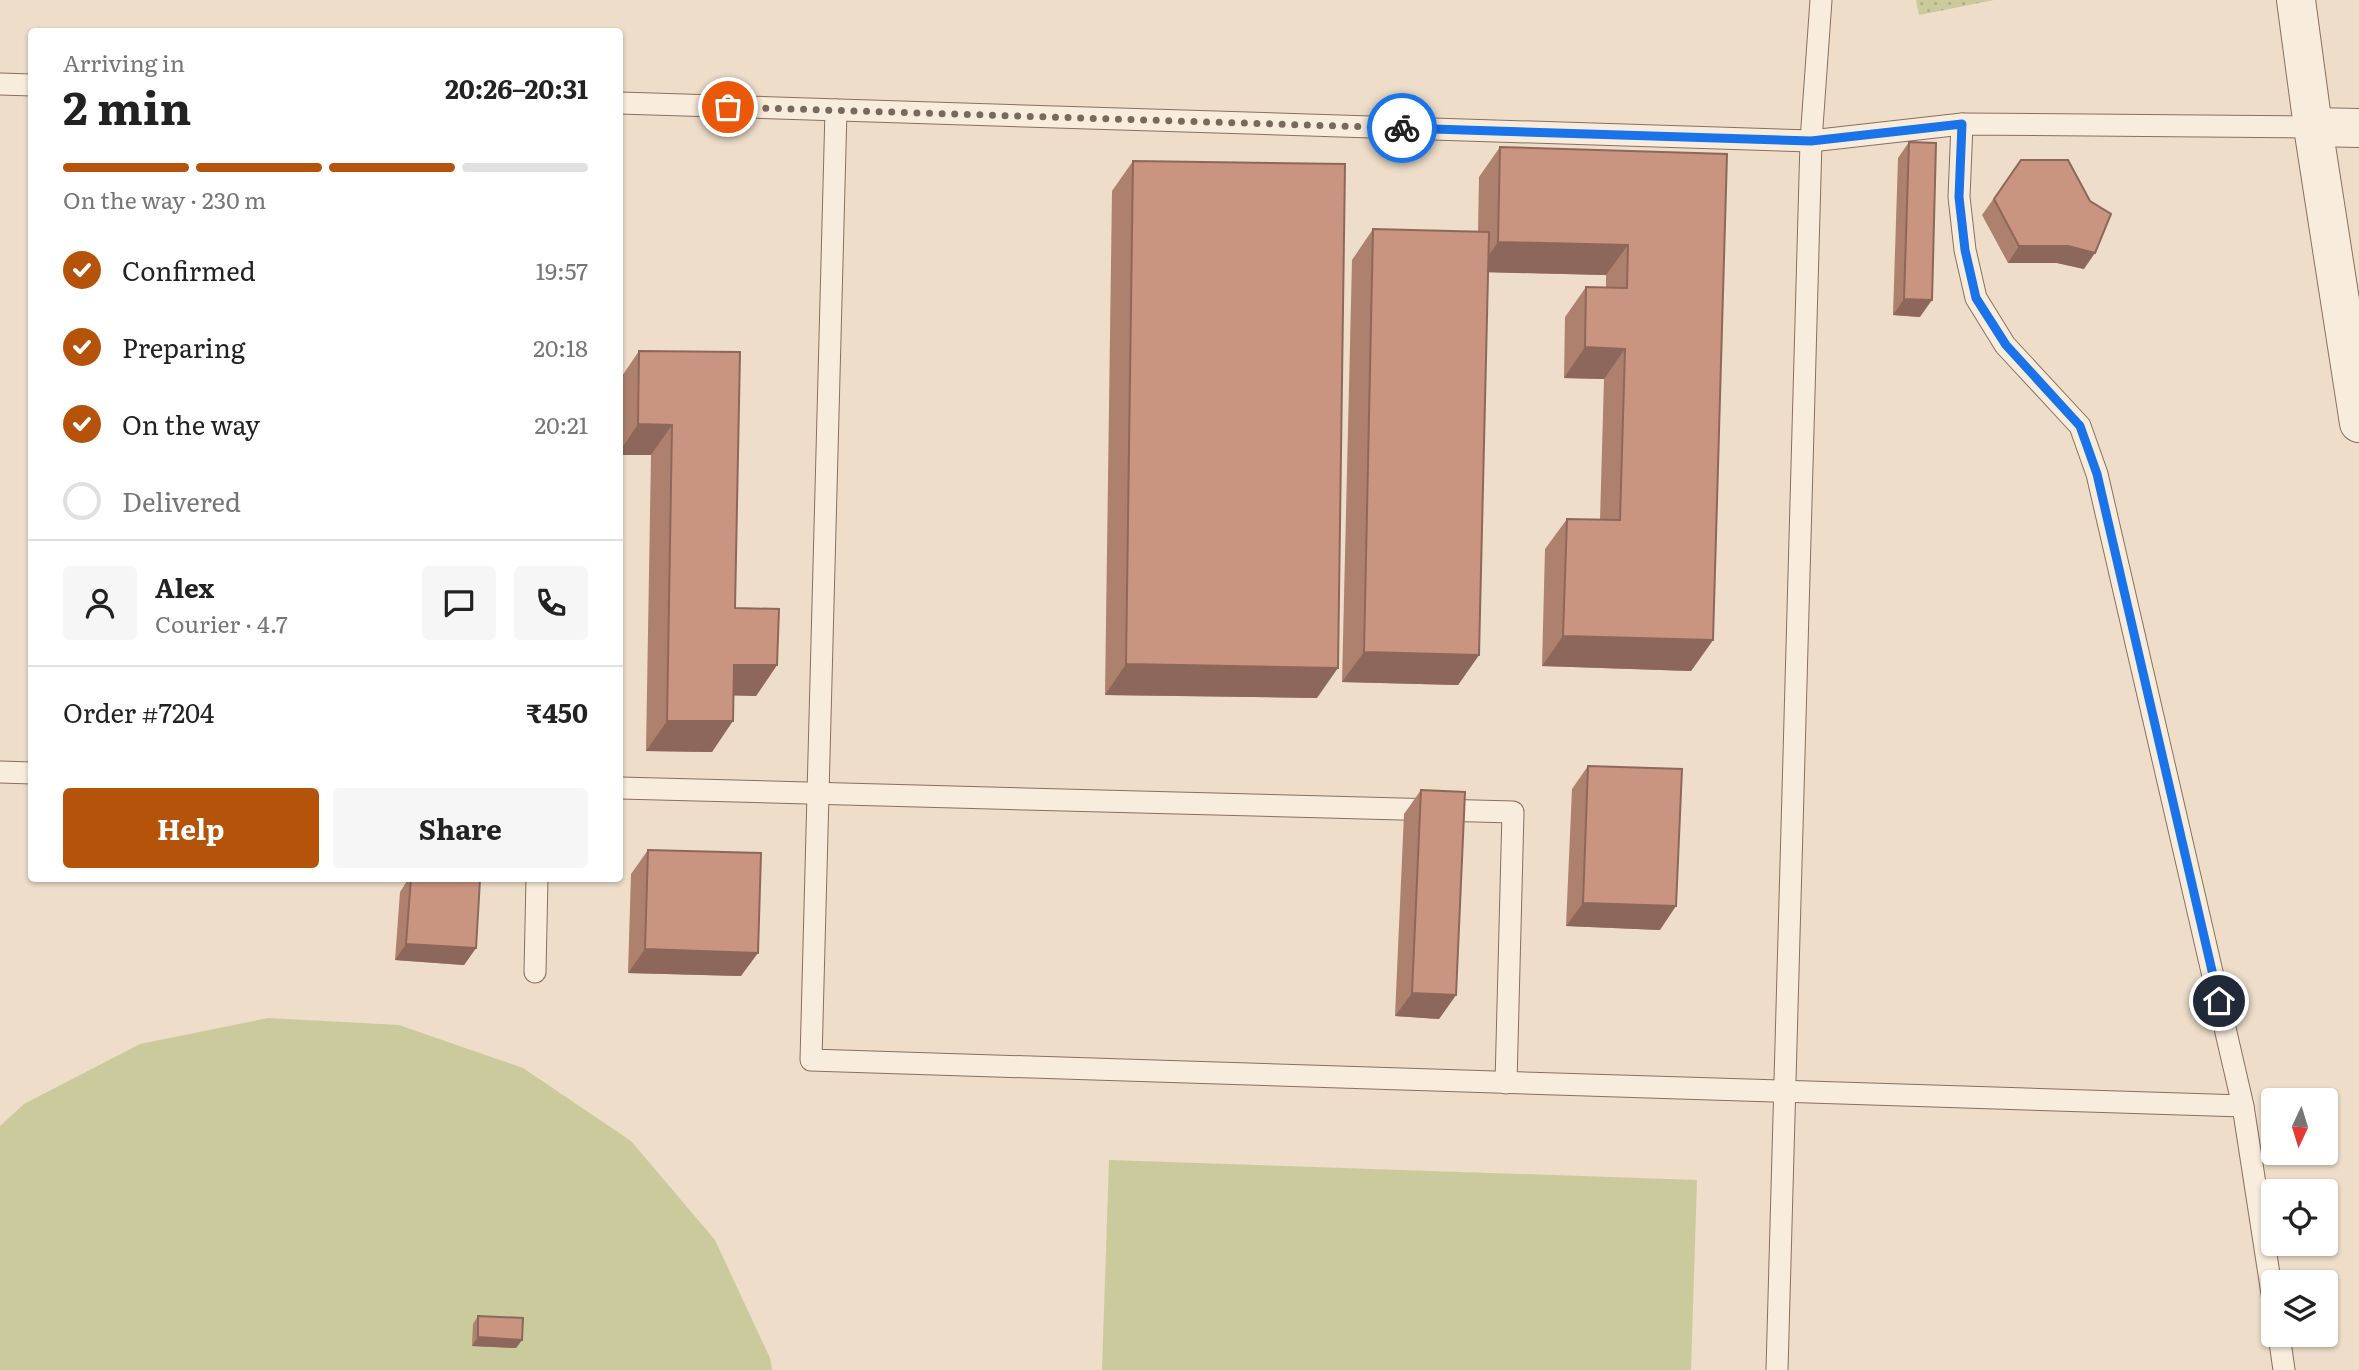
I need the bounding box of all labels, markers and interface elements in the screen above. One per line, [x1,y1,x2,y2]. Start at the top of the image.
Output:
text: Arriving in [63,45,185,79]
text: 20:26–20:31 [445,68,588,107]
text: 2 min [63,71,192,139]
pin [698,77,758,137]
icon: bag [709,88,747,126]
courier [1367,93,1437,163]
icon: bike [1383,109,1421,147]
text: On the way · 230 m [63,182,266,216]
text: Confirmed [122,250,256,289]
icon: check [63,251,101,289]
text: 19:57 [536,253,588,287]
text: Preparing [122,327,245,366]
icon: check [63,328,101,366]
text: 20:18 [533,330,588,364]
text: On the way [122,404,260,443]
icon: check [63,405,101,443]
text: 20:21 [535,407,588,441]
text: Delivered [122,481,241,520]
button: person [63,566,137,640]
button: chat [422,566,496,640]
button: phone [514,566,588,640]
text: Alex [155,567,214,606]
text: Courier · 4.7 [155,606,288,640]
text: Order #7204 [63,692,214,731]
text: ₹450 [526,692,588,731]
button: Help [63,788,319,868]
button: Share [333,788,588,868]
pin [2189,971,2249,1031]
icon: home [2200,982,2238,1020]
north arrow [2261,1088,2338,1166]
map controls [2261,1088,2338,1347]
button: locate [2261,1179,2338,1256]
button: layers [2261,1270,2338,1347]

